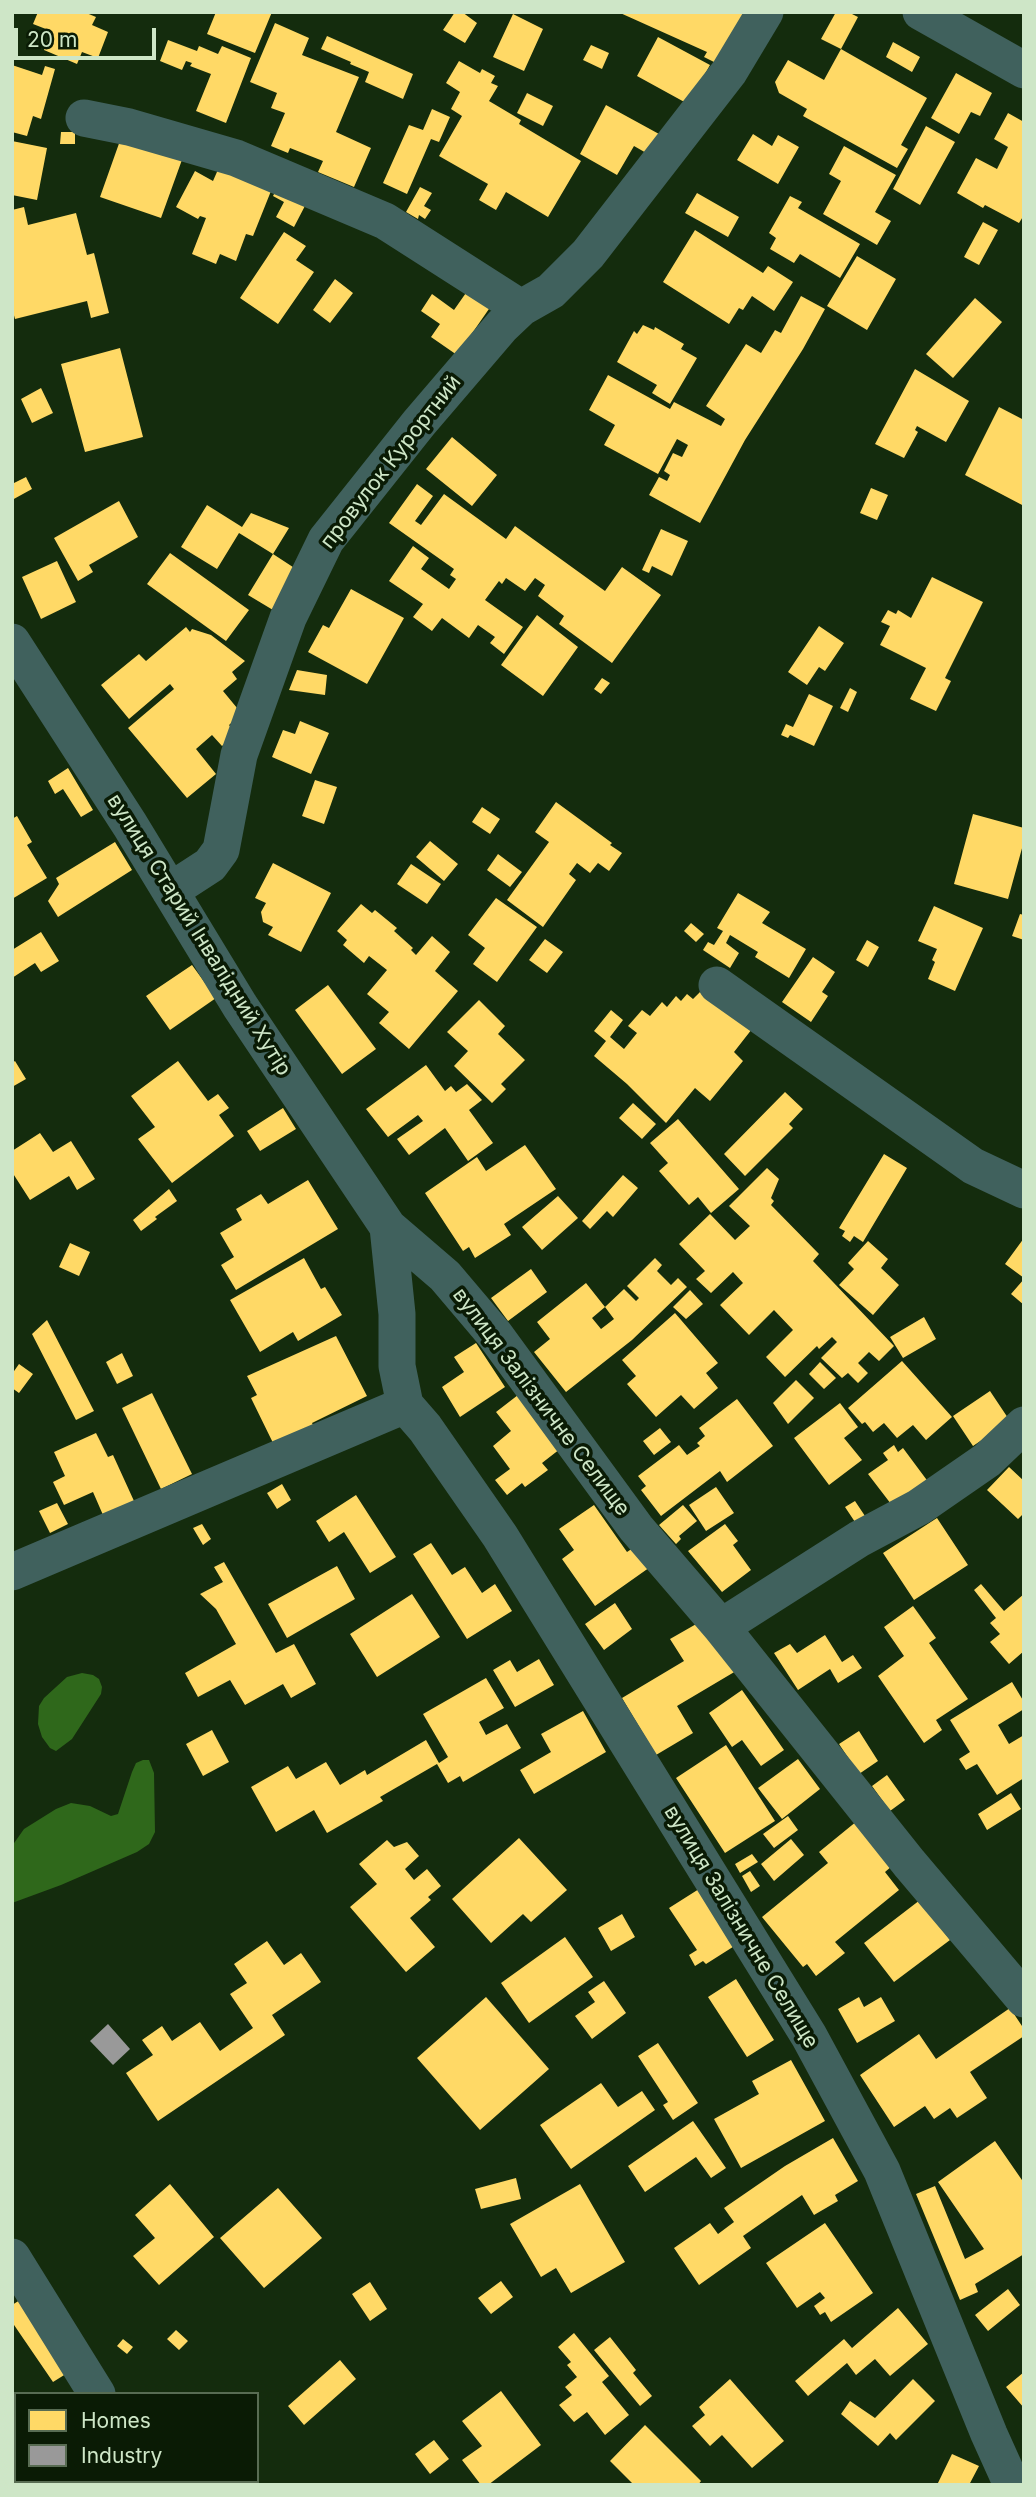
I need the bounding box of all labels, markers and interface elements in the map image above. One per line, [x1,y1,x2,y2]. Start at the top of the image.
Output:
scale bar [18,14,159,58]
text: 20 m [27,27,77,52]
street label: провулок Курортний [315,370,467,554]
street label: вулиця Старий Інвалідний Хутір [102,789,296,1081]
street label: вулиця Залізничне Селище [447,1283,635,1521]
street label: вулиця Залізничне Селище [658,1801,824,2053]
legend [14,2392,259,2483]
text: Homes [81,2408,151,2433]
text: Industry [81,2443,162,2468]

